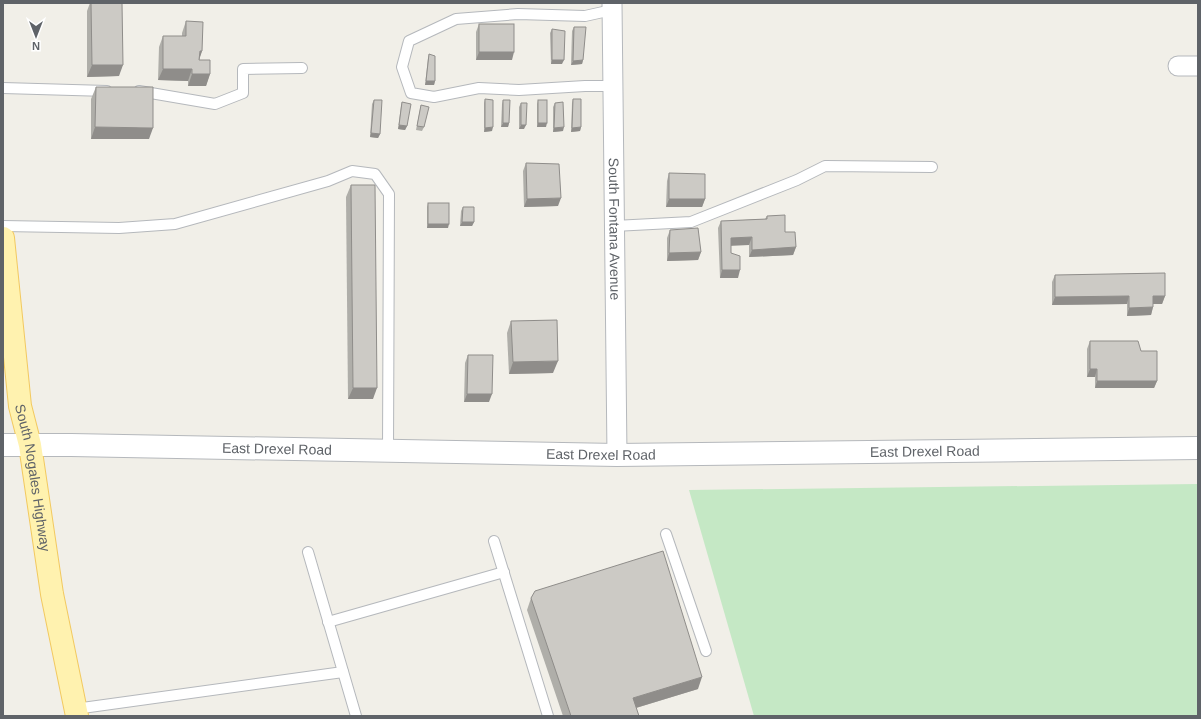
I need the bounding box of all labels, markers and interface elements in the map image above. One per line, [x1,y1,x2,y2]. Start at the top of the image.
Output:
north arrow [16,16,56,56]
text: N [32,40,40,52]
street label: South Fontana Avenue [606,158,623,300]
street label: South Nogales Highway [12,402,54,553]
street label: East Drexel Road [222,440,332,458]
street label: East Drexel Road [870,443,980,460]
street label: East Drexel Road [546,446,656,463]

